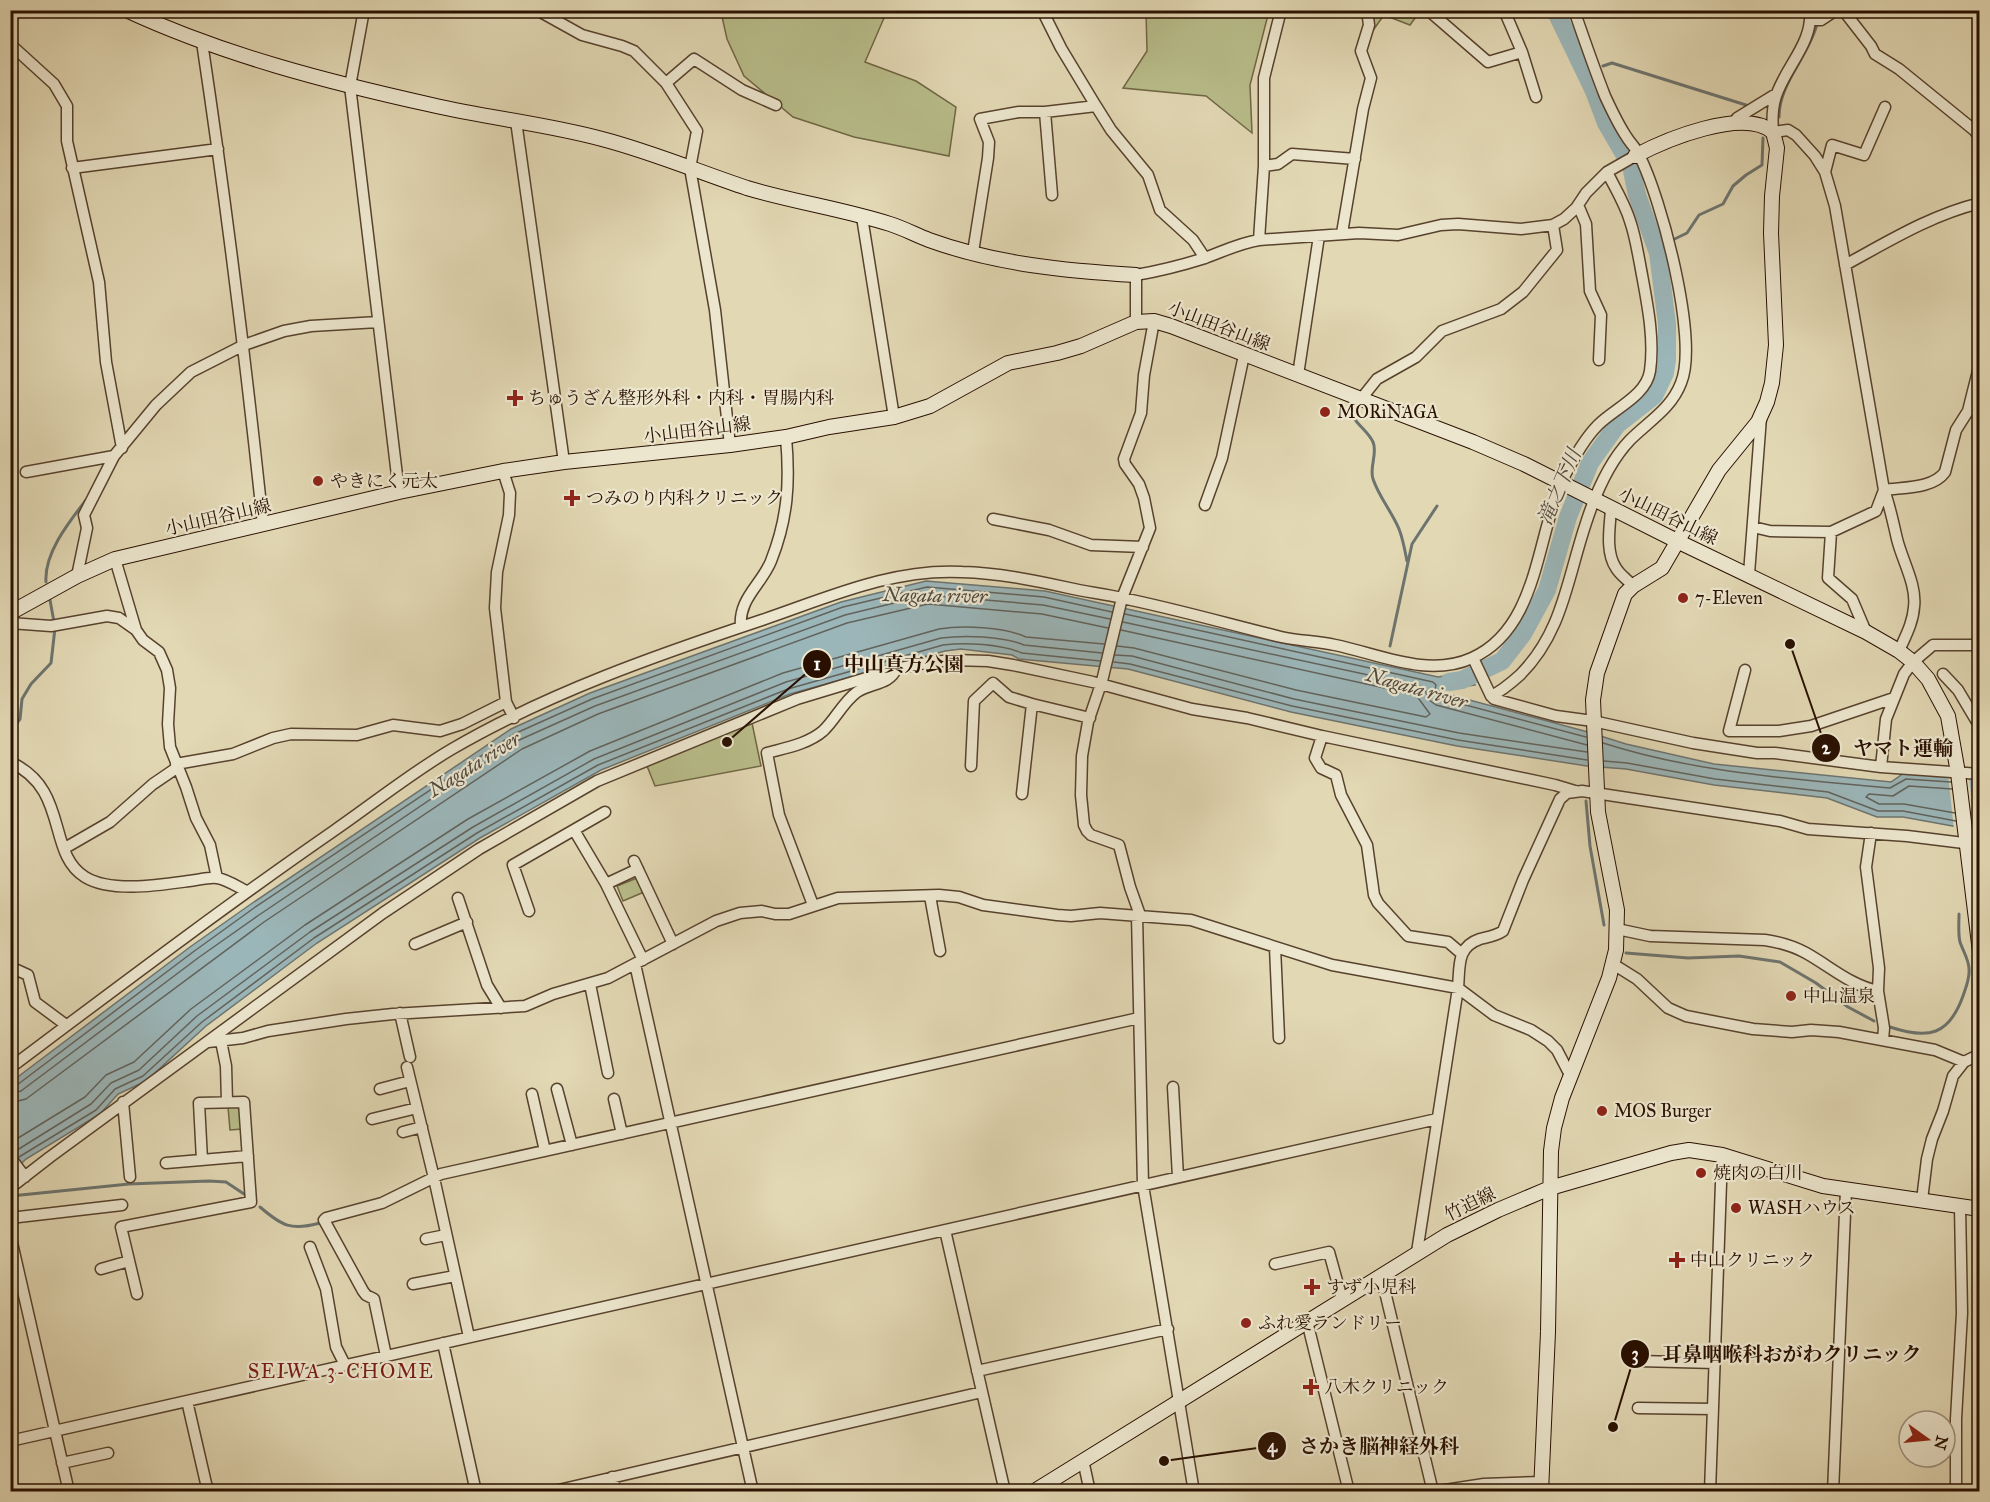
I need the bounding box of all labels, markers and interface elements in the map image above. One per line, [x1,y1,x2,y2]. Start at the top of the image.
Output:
street label: 小山田谷山線 [1165,296,1273,356]
place label: ちゅうざん整形外科・内科・胃腸内科 [528,387,834,409]
marker: ちゅうざん整形外科・内科・胃腸内科 [506,389,524,407]
place label: MORiNAGA [1337,401,1439,423]
marker: MORiNAGA [1318,405,1332,419]
street label: 小山田谷山線 [642,413,752,447]
water label: 滝之下川 [1532,444,1586,529]
place label: やきにく元太 [330,470,438,492]
marker: やきにく元太 [311,474,325,488]
street label: 小山田谷山線 [1615,482,1721,550]
place label: つみのり内科クリニック [586,487,783,509]
marker: つみのり内科クリニック [563,489,581,507]
street label: 小山田谷山線 [163,494,273,540]
water label: Nagata river [882,582,989,608]
place label: 7-Eleven [1695,587,1763,609]
marker: 7-Eleven [1676,591,1690,605]
callout: 中山真方公園 [802,645,976,683]
text: 中山真方公園 [844,652,964,676]
text: 1 [813,653,821,675]
water label: Nagata river [1363,662,1472,714]
water label: Nagata river [423,725,526,802]
callout: ヤマト運輸 [1811,729,1965,767]
text: ヤマト運輸 [1853,736,1953,760]
text: 2 [1822,737,1832,759]
place label: 中山温泉 [1803,985,1875,1007]
marker: 中山温泉 [1784,989,1798,1003]
place label: MOS Burger [1614,1100,1711,1123]
marker: MOS Burger [1595,1104,1609,1118]
place label: 焼肉の白川 [1713,1162,1803,1184]
marker: 焼肉の白川 [1694,1166,1708,1180]
street label: 竹迫線 [1441,1182,1499,1226]
place label: WASHハウス [1748,1197,1856,1219]
marker: WASHハウス [1729,1201,1743,1215]
place label: 中山クリニック [1690,1249,1815,1271]
marker: 中山クリニック [1668,1251,1686,1269]
place label: すず小児科 [1326,1276,1416,1298]
marker: すず小児科 [1303,1278,1321,1296]
place label: ふれ愛ランドリー [1258,1312,1402,1334]
marker: ふれ愛ランドリー [1239,1316,1253,1330]
callout: 耳鼻咽喉科おがわクリニック [1620,1335,1934,1373]
text: 耳鼻咽喉科おがわクリニック [1663,1342,1921,1366]
text: 3 [1631,1343,1639,1366]
district label: SEIWA 3-CHOME [248,1359,434,1383]
place label: 八木クリニック [1324,1376,1449,1398]
marker: 八木クリニック [1302,1378,1320,1396]
north arrow [1897,1409,1957,1469]
callout: さかき脳神経外科 [1257,1427,1471,1465]
text: さかき脳神経外科 [1299,1434,1459,1458]
text: N [1930,1434,1952,1452]
text: 4 [1267,1435,1278,1458]

